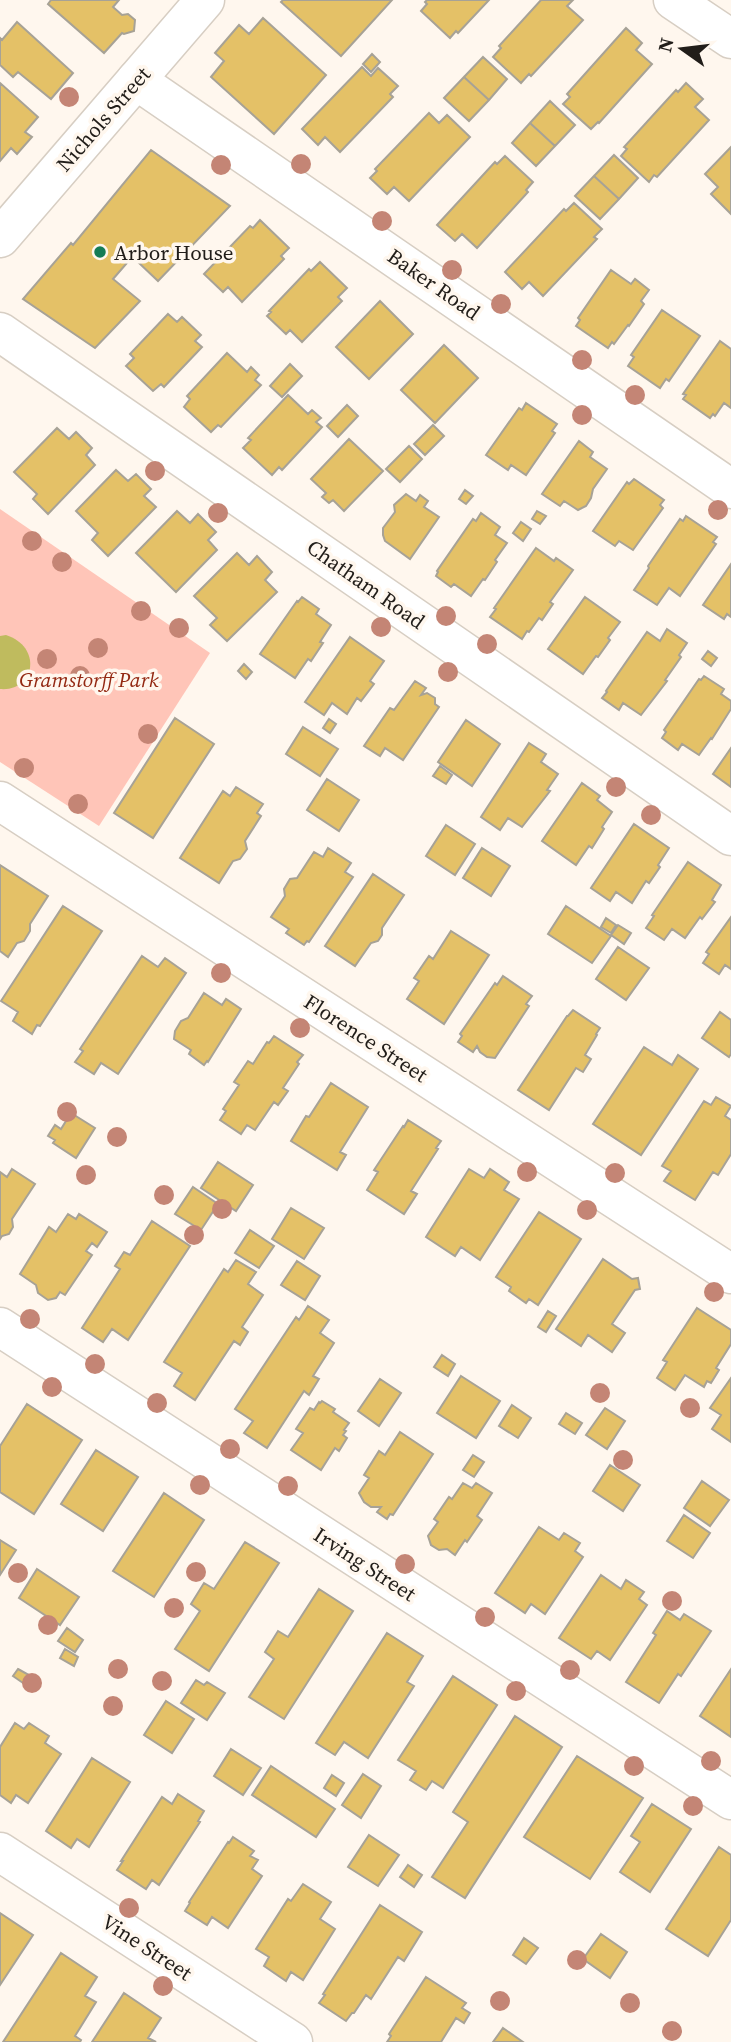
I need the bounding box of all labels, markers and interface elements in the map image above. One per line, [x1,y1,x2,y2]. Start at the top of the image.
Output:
north arrow [647,14,717,84]
text: N [651,35,680,55]
street label: Nichols Street [49,60,157,178]
place label: Arbor House [114,238,234,267]
street label: Baker Road [382,241,486,327]
marker: Arbor House [92,244,108,260]
street label: Chatham Road [301,533,431,636]
park label: Gramstorff Park [19,665,159,694]
street label: Florence Street [298,987,434,1089]
street label: Irving Street [308,1520,422,1608]
street label: Vine Street [96,1907,198,1987]

